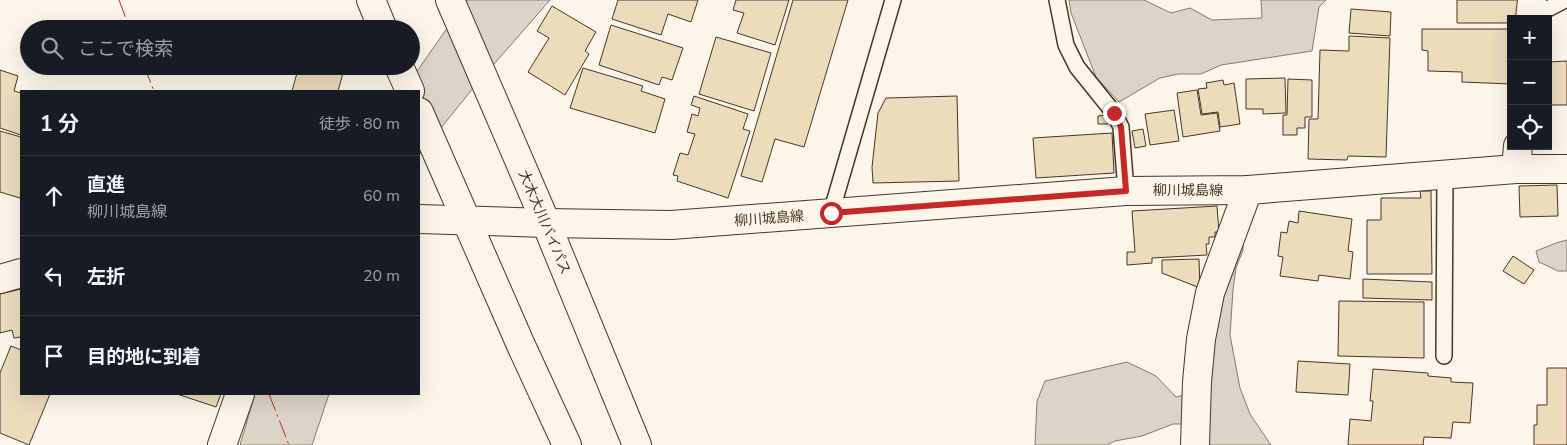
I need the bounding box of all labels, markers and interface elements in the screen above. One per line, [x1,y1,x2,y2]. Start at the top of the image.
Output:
map controls [1507,15,1552,150]
button: + [1507,15,1552,60]
search box [20,20,420,75]
icon: search [38,34,66,62]
text: ここで検索 [78,36,173,62]
button: − [1507,60,1552,105]
route end [1103,102,1126,125]
button: locate [1507,105,1552,150]
text: 1 分 [40,110,79,138]
text: 徒歩 · 80 m [319,113,400,135]
street label: 大木大川バイパス [514,167,575,277]
text: 直進 [87,172,125,198]
street label: 柳川城島線 [1153,181,1223,200]
icon: ahead [40,182,68,210]
text: 60 m [363,185,400,207]
text: 柳川城島線 [87,201,167,223]
route start [820,202,843,225]
street label: 柳川城島線 [733,207,805,230]
icon: left [40,262,68,290]
text: 左折 [87,264,125,290]
text: 20 m [363,265,400,287]
icon: arrive [40,342,68,370]
text: 目的地に到着 [87,344,201,370]

